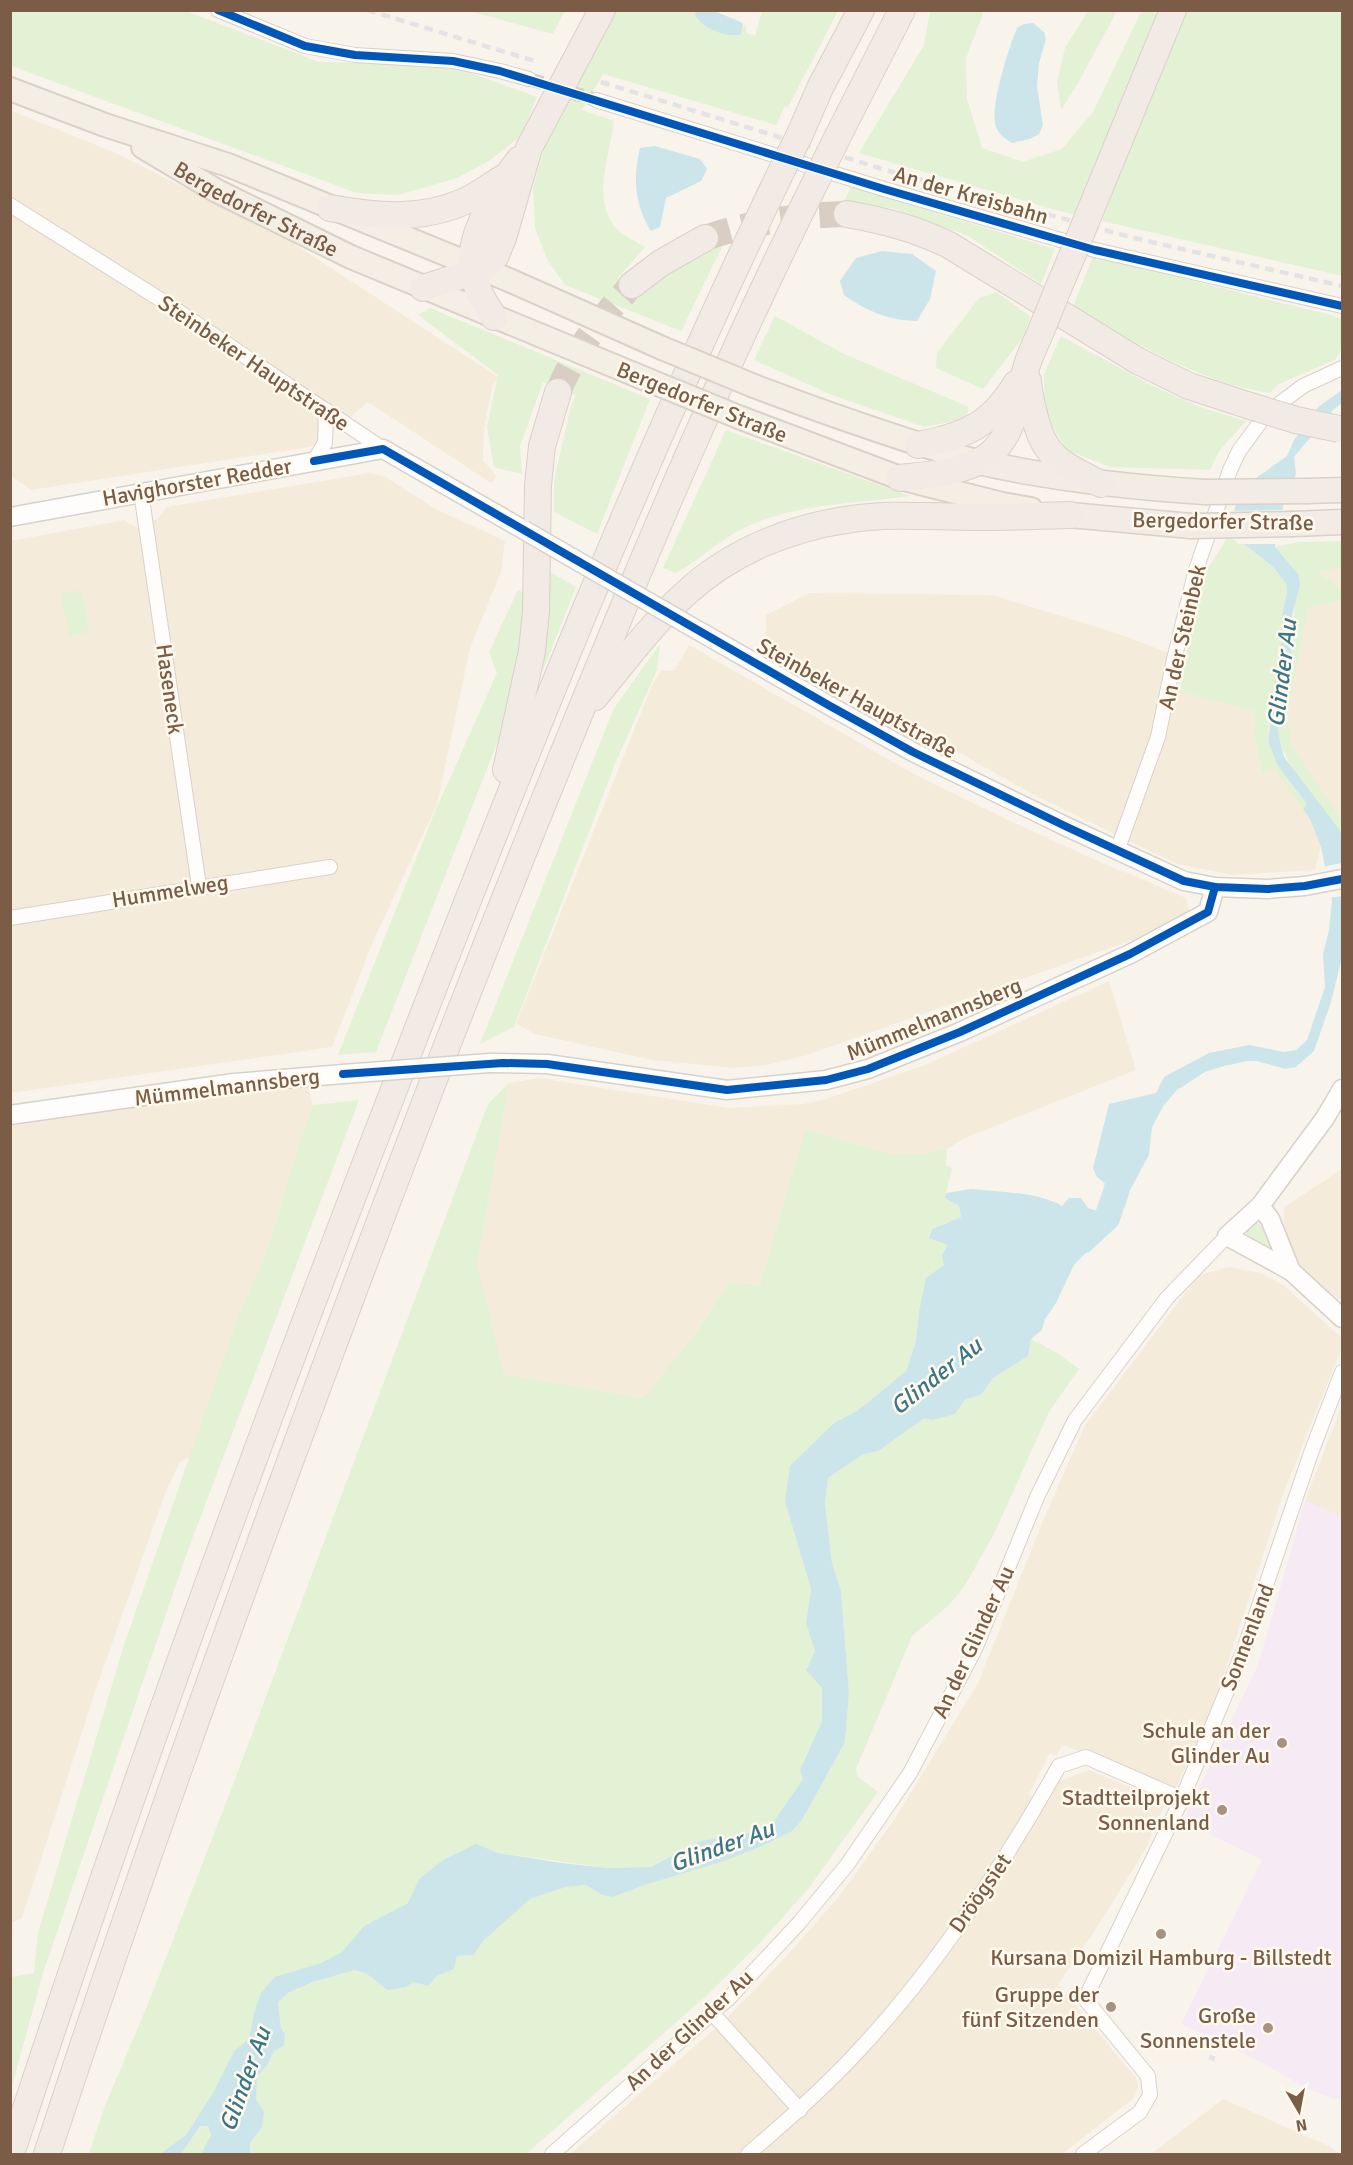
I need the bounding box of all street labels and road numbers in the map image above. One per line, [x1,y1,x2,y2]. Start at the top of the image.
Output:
street label: Bergedorfer Straße [169,155,343,262]
street label: An der Kreisbahn [890,160,1052,230]
street label: Steinbeker Hauptstraße [153,289,355,437]
street label: Bergedorfer Straße [613,355,791,449]
street label: Havighorster Redder [100,452,294,512]
street label: Bergedorfer Straße [1132,506,1314,536]
street label: An der Steinbek [1152,562,1212,712]
street label: Steinbeker Hauptstraße [752,632,962,764]
street label: Haseneck [150,642,190,736]
street label: Hummelweg [110,868,230,914]
street label: Mümmelmannsberg [842,971,1026,1067]
street label: Mümmelmannsberg [133,1062,321,1112]
street label: An der Glinder Au [926,1561,1020,1723]
street label: Sonnenland [1214,1580,1280,1694]
street label: Dröögsiet [943,1848,1017,1938]
street label: An der Glinder Au [619,1964,759,2096]

